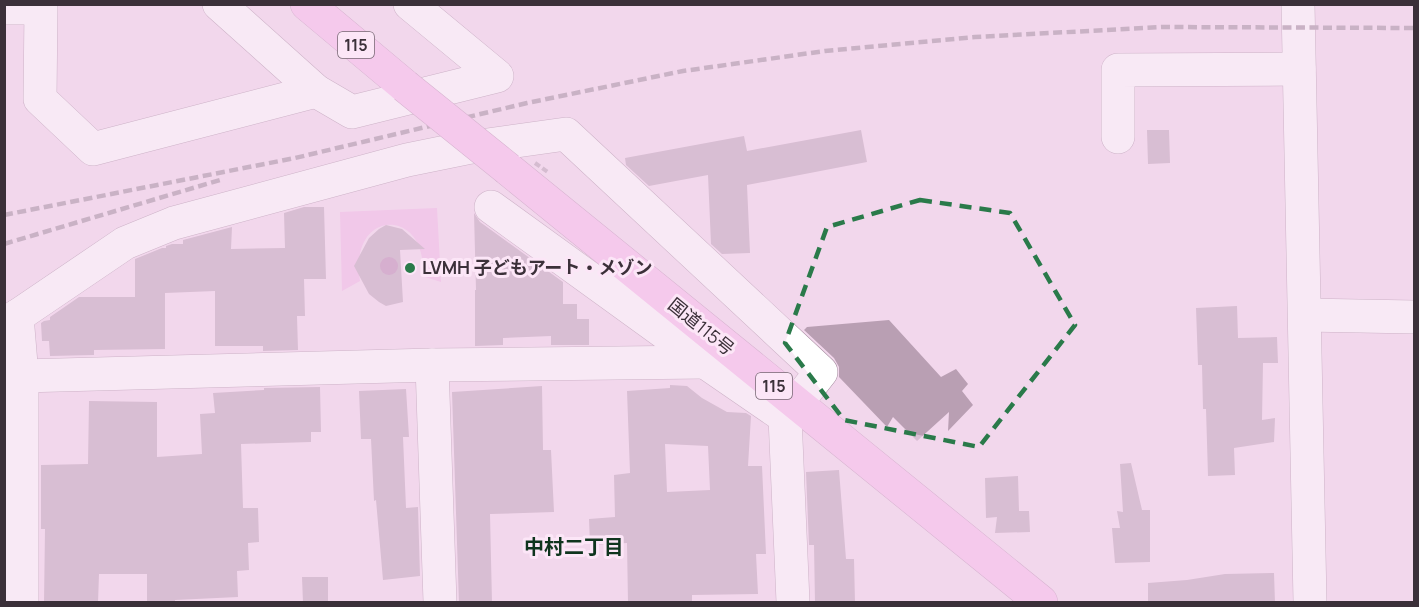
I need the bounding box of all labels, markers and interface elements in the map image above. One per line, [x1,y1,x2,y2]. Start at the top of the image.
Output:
road number: 115 [338,32,374,58]
place label: LVMH 子どもアート・メゾン [422,255,653,279]
marker: LVMH 子どもアート・メゾン [403,261,417,275]
street label: 国道115号 [664,292,740,360]
road number: 115 [756,373,792,399]
district label: 中村二丁目 [524,533,624,560]

